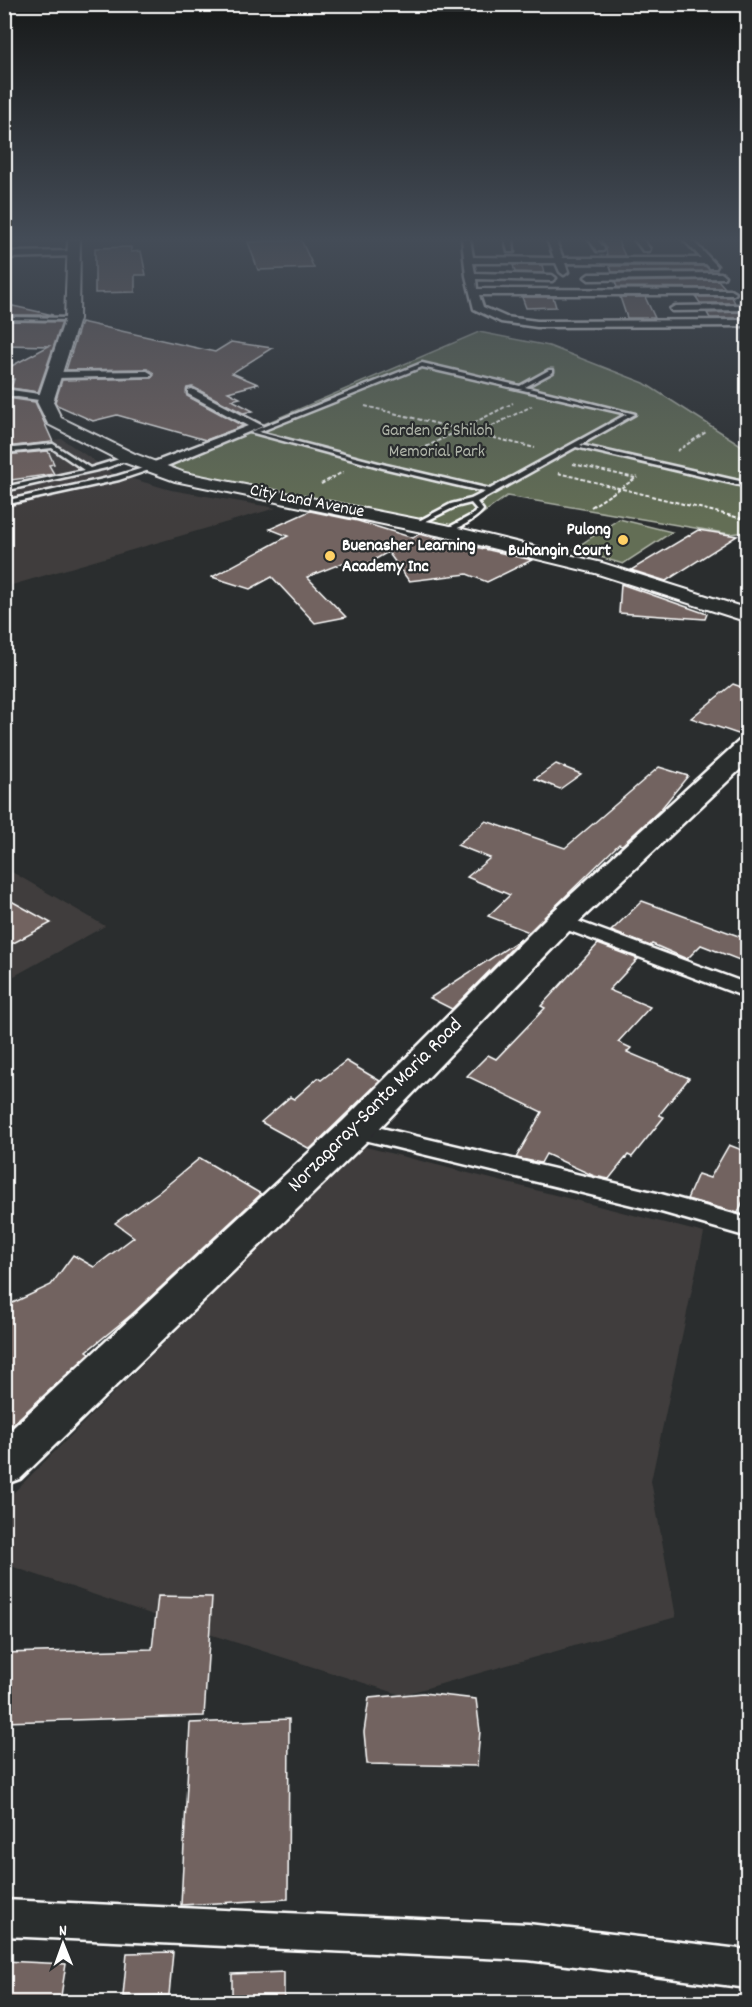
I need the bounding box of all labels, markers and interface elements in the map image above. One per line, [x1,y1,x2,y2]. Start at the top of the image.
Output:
park label: Garden of Shiloh Memorial Park [381,419,493,465]
street label: City Land Avenue [248,479,366,525]
place label: Pulong Buhangin Court [508,518,611,564]
marker: Pulong Buhangin Court [616,533,630,547]
place label: Buenasher Learning Academy Inc [342,534,476,580]
marker: Buenasher Learning Academy Inc [323,549,337,563]
street label: Norzagaray-Santa Maria Road [282,1012,470,1200]
north arrow [33,1914,93,1974]
text: N [59,1920,67,1943]

